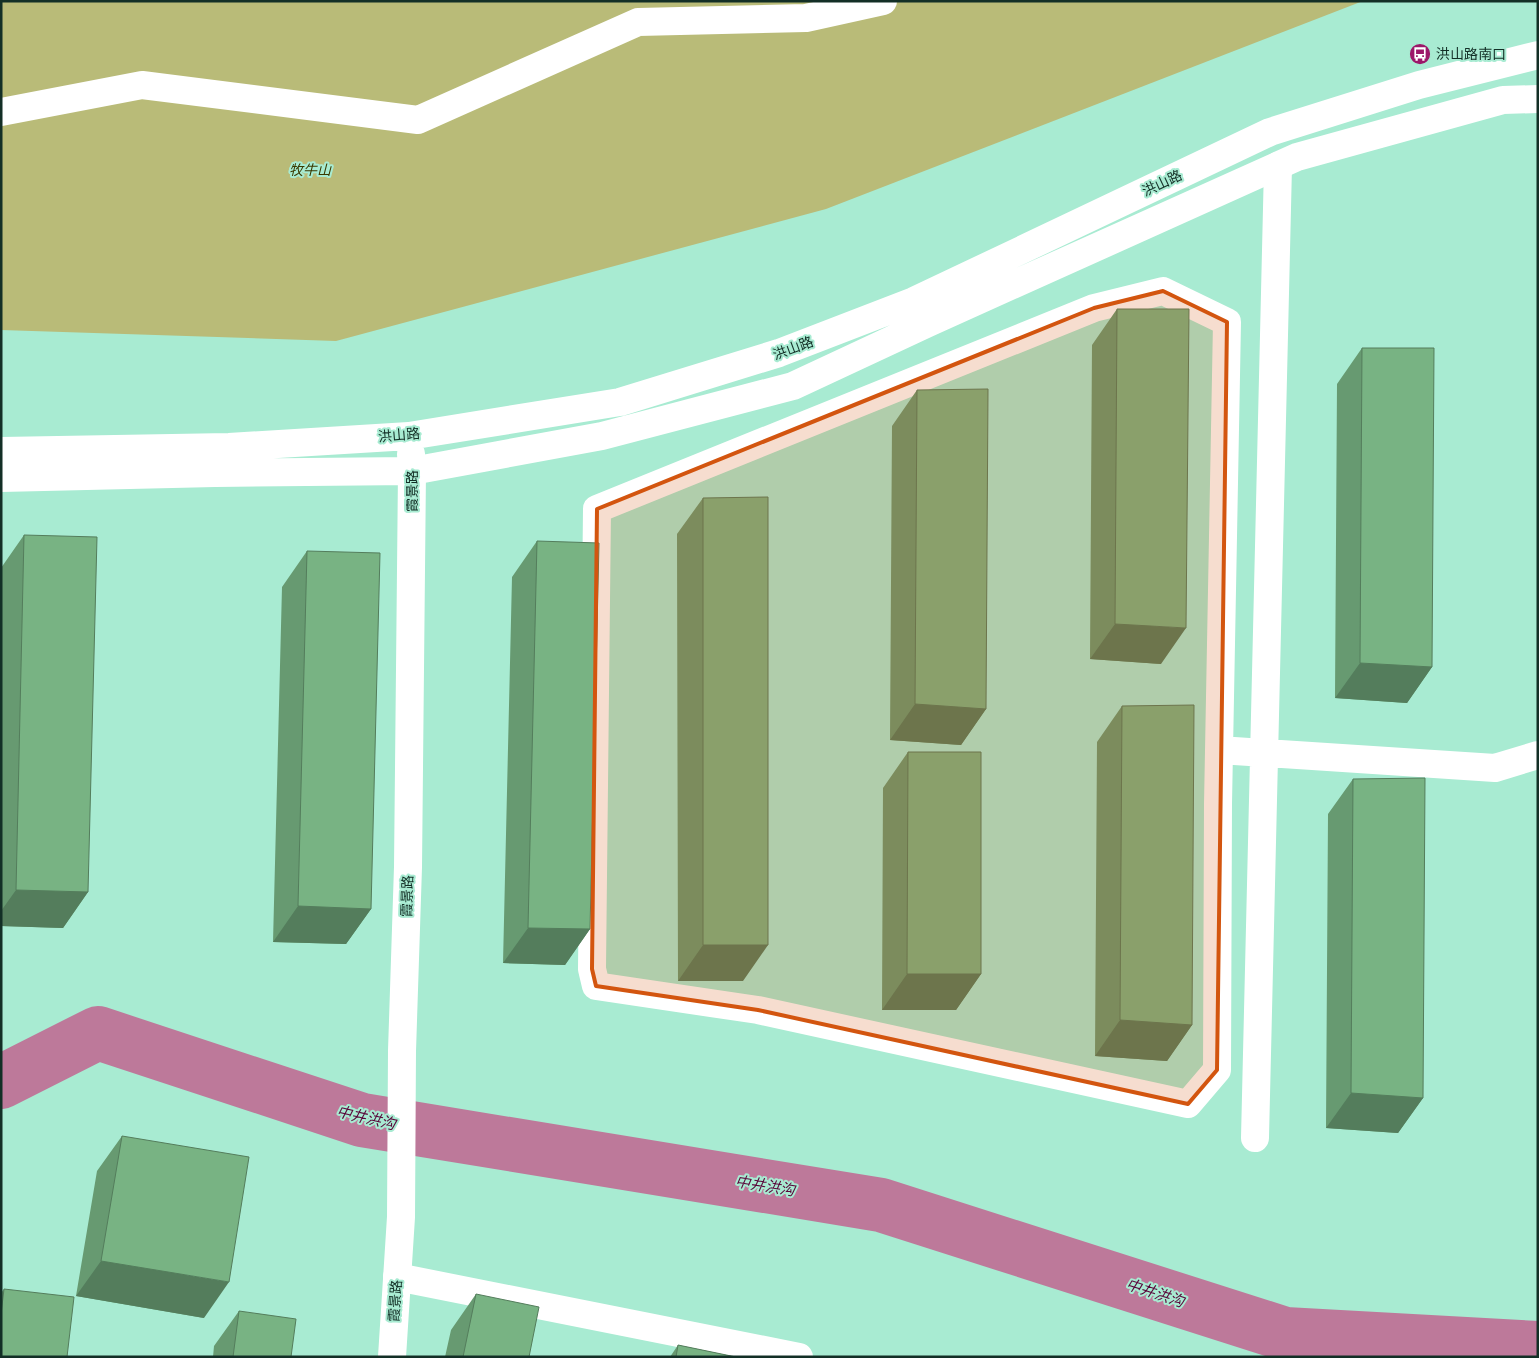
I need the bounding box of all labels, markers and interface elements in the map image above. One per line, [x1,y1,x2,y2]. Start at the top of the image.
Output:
bus stop icon: 洪山路南口 [1408,42,1432,66]
place label: 洪山路南口 [1436,46,1506,62]
park label: 牧牛山 [289,162,332,178]
street label: 洪山路 [1140,167,1184,199]
street label: 洪山路 [771,333,815,363]
street label: 洪山路 [377,425,421,445]
street label: 霞景路 [404,470,420,512]
street label: 霞景路 [398,875,416,917]
water label: 中井洪沟 [335,1103,399,1133]
water label: 中井洪沟 [734,1173,798,1199]
water label: 中井洪沟 [1124,1276,1188,1310]
street label: 霞景路 [386,1279,404,1323]

